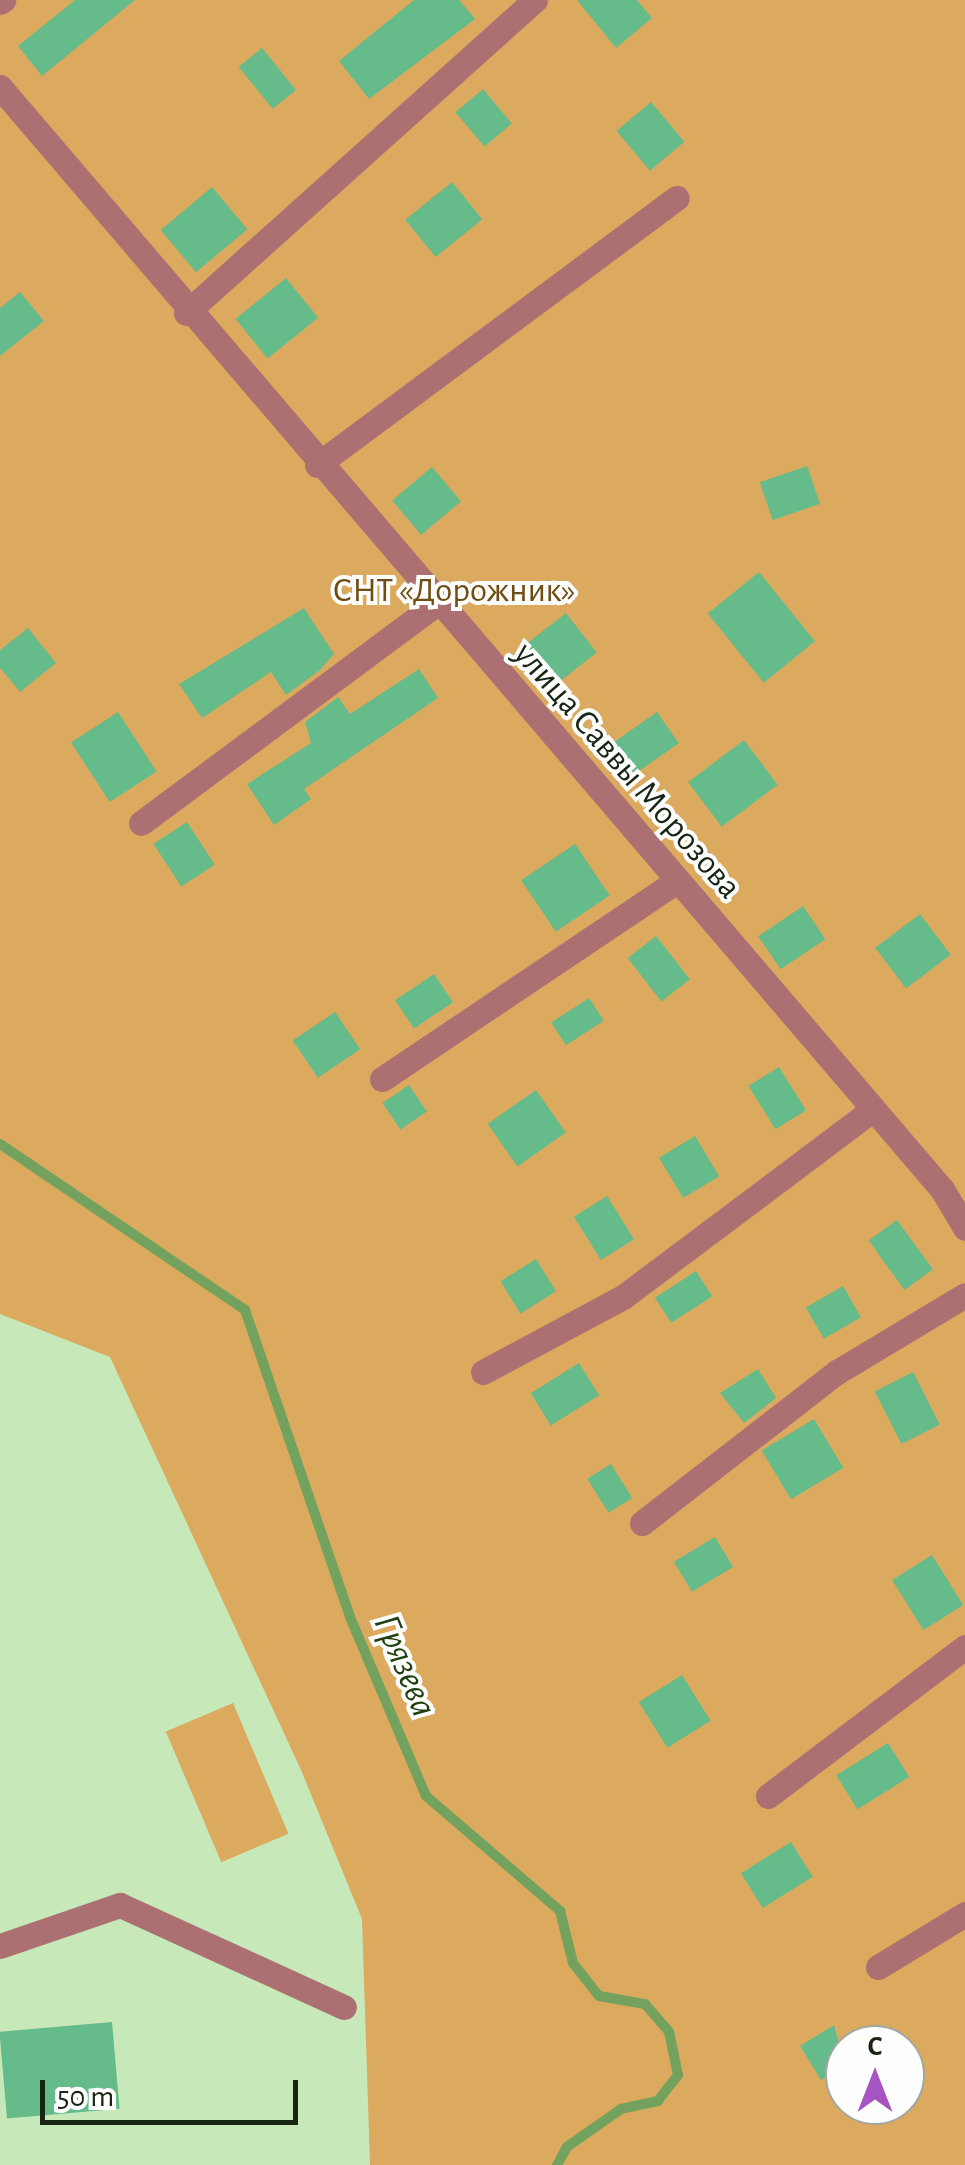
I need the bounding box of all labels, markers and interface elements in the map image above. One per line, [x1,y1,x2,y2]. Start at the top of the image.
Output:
park label: СНТ «Дорожник» [332,570,576,612]
street label: улица Саввы Морозова [504,634,750,908]
water label: Грязева [362,1608,446,1724]
north arrow [825,2025,925,2125]
text: С [867,2033,883,2061]
scale bar [45,2060,302,2122]
text: 50 m [57,2082,114,2112]

